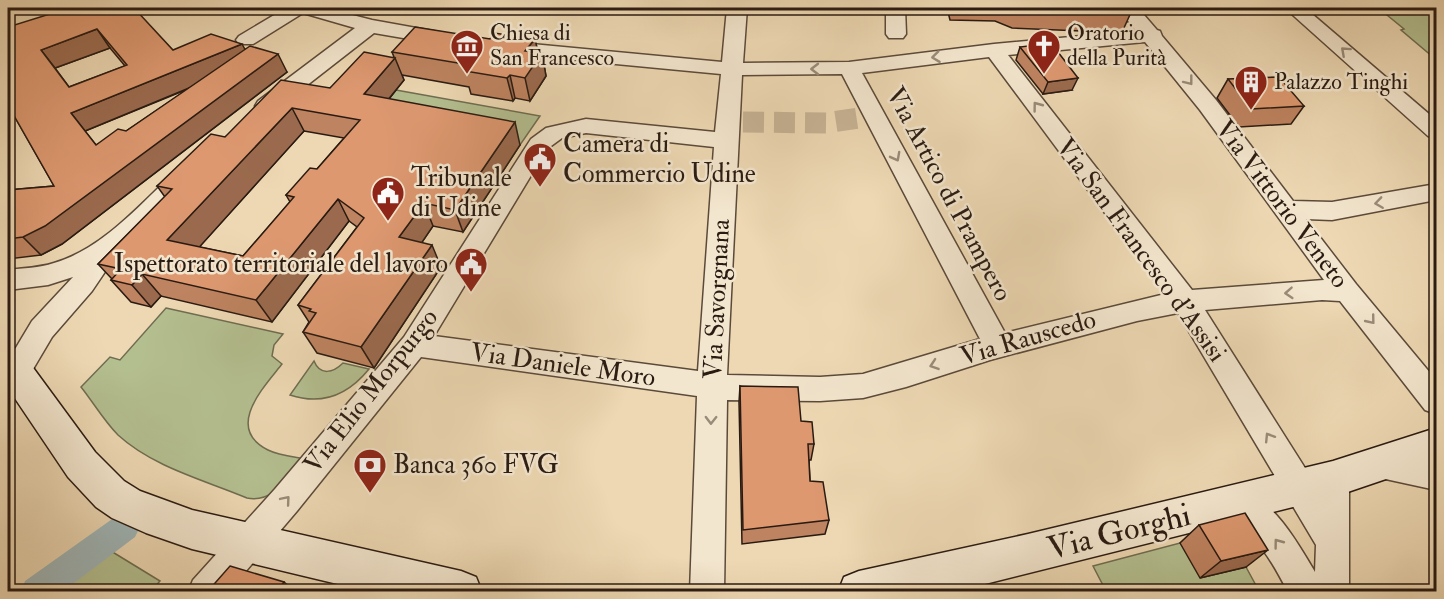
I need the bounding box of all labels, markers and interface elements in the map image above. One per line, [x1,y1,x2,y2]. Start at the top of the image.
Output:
place label: Chiesa di San Francesco [490,19,614,72]
place label: Oratorio della Purità [1067,19,1167,72]
museum icon: Chiesa di San Francesco [449,28,485,75]
church icon: Oratorio della Purità [1026,28,1062,75]
one-way arrow [1341,47,1352,58]
one-way arrow [931,50,940,63]
one-way arrow [811,62,820,75]
building icon: Palazzo Tinghi [1233,64,1269,111]
place label: Palazzo Tinghi [1274,68,1408,96]
one-way arrow [1182,74,1193,85]
street label: Via Artico di Prampero [878,81,1019,307]
one-way arrow [1033,102,1044,113]
street label: Via Vittorio Veneto [1208,114,1356,294]
place label: Camera di Commercio Udine [563,128,756,190]
street label: Via San Francesco d'Assisi [1049,132,1233,368]
public building icon: Camera di Commercio Udine [522,141,558,188]
one-way arrow [889,151,900,161]
place label: Tribunale di Udine [411,162,512,224]
public building icon: Tribunale di Udine [370,175,406,222]
one-way arrow [1374,196,1384,208]
street label: Via Savorgnana [697,218,737,380]
public building icon: Ispettorato territoriale del lavoro [453,246,489,293]
place label: Ispettorato territoriale del lavoro [114,248,448,281]
one-way arrow [1284,286,1293,299]
street label: Via Elio Morpurgo [297,302,446,480]
street label: Via Rauscedo [956,303,1100,373]
one-way arrow [1363,313,1374,324]
street label: Via Daniele Moro [468,336,658,394]
one-way arrow [929,358,940,371]
one-way arrow [704,416,717,425]
one-way arrow [1265,433,1277,443]
bank icon: Banca 360 FVG [352,447,388,494]
place label: Banca 360 FVG [393,449,559,481]
street label: Via Gorghi [1043,495,1195,569]
one-way arrow [279,496,290,507]
one-way arrow [1274,538,1285,549]

